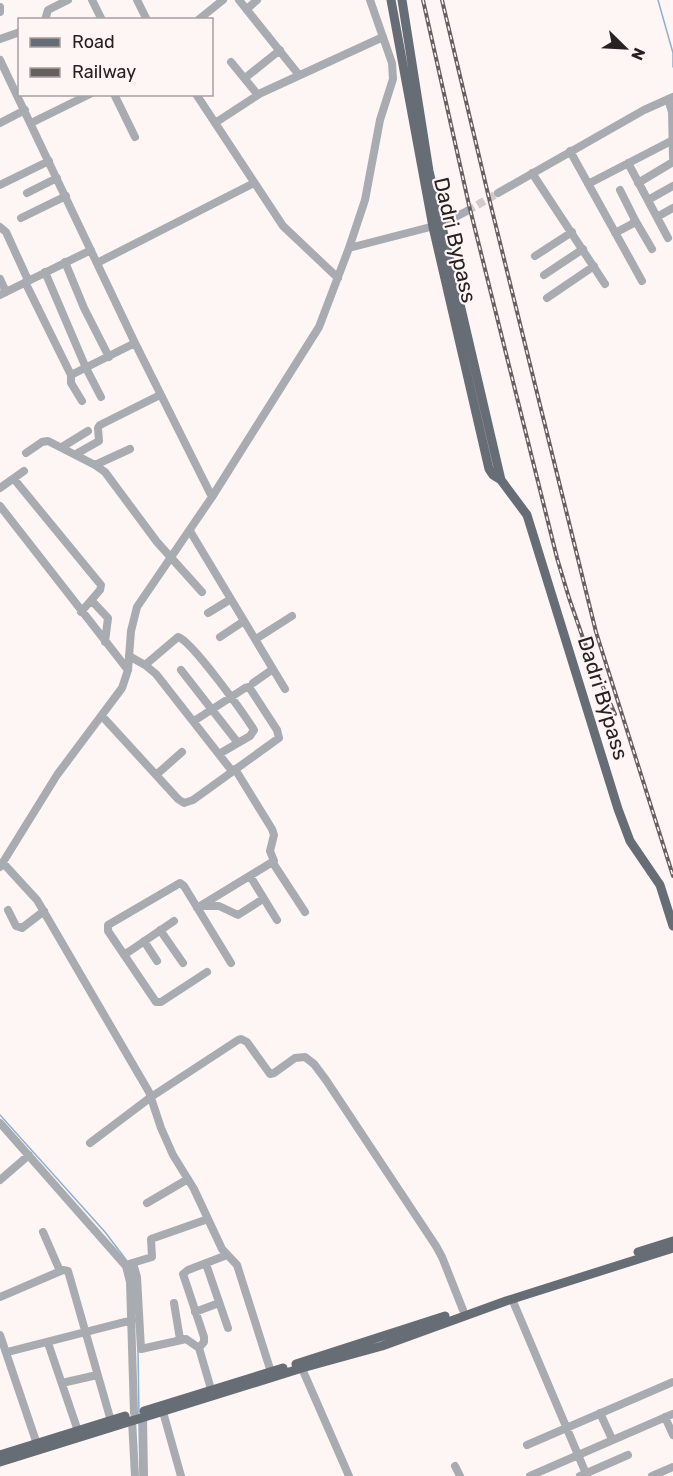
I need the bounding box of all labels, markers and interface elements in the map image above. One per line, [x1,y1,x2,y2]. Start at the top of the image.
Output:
legend [18,18,213,96]
north arrow [595,18,655,78]
text: Road [72,31,115,53]
text: N [627,45,649,63]
text: Railway [72,61,136,83]
street label: Dadri Bypass [429,175,482,305]
street label: Dadri Bypass [573,633,634,763]

